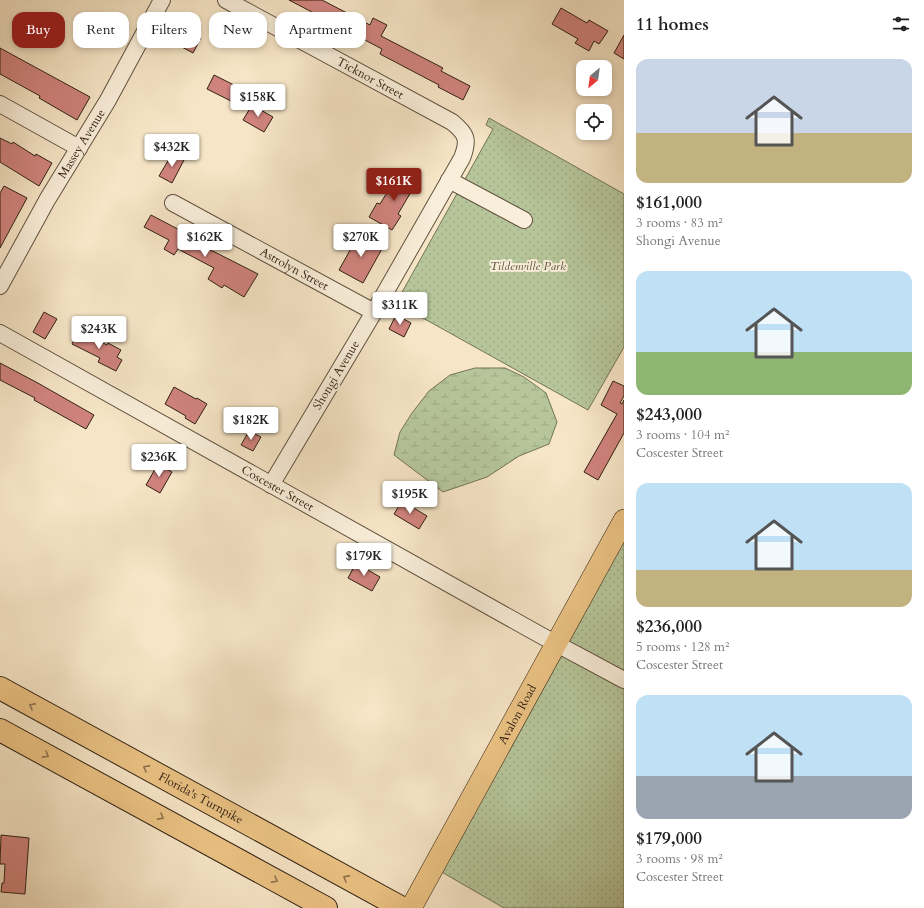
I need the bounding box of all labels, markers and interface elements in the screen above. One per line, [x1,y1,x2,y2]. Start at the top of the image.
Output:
chip: Buy [12,12,65,48]
chip: Rent [73,12,129,48]
chip: Filters [137,12,201,48]
chip: New [209,12,267,48]
chip: Apartment [275,12,366,48]
text: 11 homes [636,13,709,36]
icon: filters [890,13,912,35]
street label: Ticknor Street [334,53,407,103]
north arrow [576,60,612,96]
map controls [576,60,612,140]
pin: $158K [230,84,286,118]
icon: home [738,85,810,157]
text: $158K [239,88,277,106]
button: locate [576,104,612,140]
street label: Massey Avenue [54,106,109,181]
pin: $432K [144,134,200,168]
text: $432K [153,138,191,156]
pin: $161K [366,168,422,202]
text: $161K [375,172,413,190]
text: $161,000 [636,191,702,214]
text: 3 rooms · 83 m² [636,214,723,232]
pin: $162K [177,224,233,258]
pin: $270K [333,224,389,258]
text: $162K [186,228,224,246]
text: $270K [342,228,380,246]
text: Shongi Avenue [636,232,721,250]
street label: Astrolyn Street [257,244,332,294]
park label: Tildenville Park [490,258,566,274]
pin: $311K [372,292,428,326]
text: $311K [381,296,419,314]
icon: home [738,297,810,369]
pin: $243K [71,316,127,350]
text: $243K [80,320,118,338]
street label: Shongi Avenue [309,337,363,413]
text: $243,000 [636,403,702,426]
pin: $182K [223,407,279,441]
text: $182K [232,411,270,429]
text: 3 rooms · 104 m² [636,426,729,444]
pin: $236K [131,444,187,478]
text: Coscester Street [636,444,723,462]
text: $236K [140,448,178,466]
street label: Coscester Street [239,462,317,515]
pin: $195K [382,481,438,515]
text: $195K [391,485,429,503]
icon: home [738,509,810,581]
pin: $179K [336,543,392,577]
text: $179K [345,547,383,565]
text: $236,000 [636,615,702,638]
text: 5 rooms · 128 m² [636,638,729,656]
text: Coscester Street [636,656,723,674]
street label: Avalon Road [494,681,540,747]
one-way arrow [29,703,36,710]
icon: home [738,721,810,793]
one-way arrow [42,750,50,758]
one-way arrow [143,765,150,773]
street label: Florida's Turnpike [156,768,246,828]
one-way arrow [156,813,164,820]
text: $179,000 [636,827,702,850]
text: 3 rooms · 98 m² [636,850,723,868]
text: Coscester Street [636,868,723,886]
one-way arrow [270,875,278,882]
one-way arrow [343,875,350,882]

